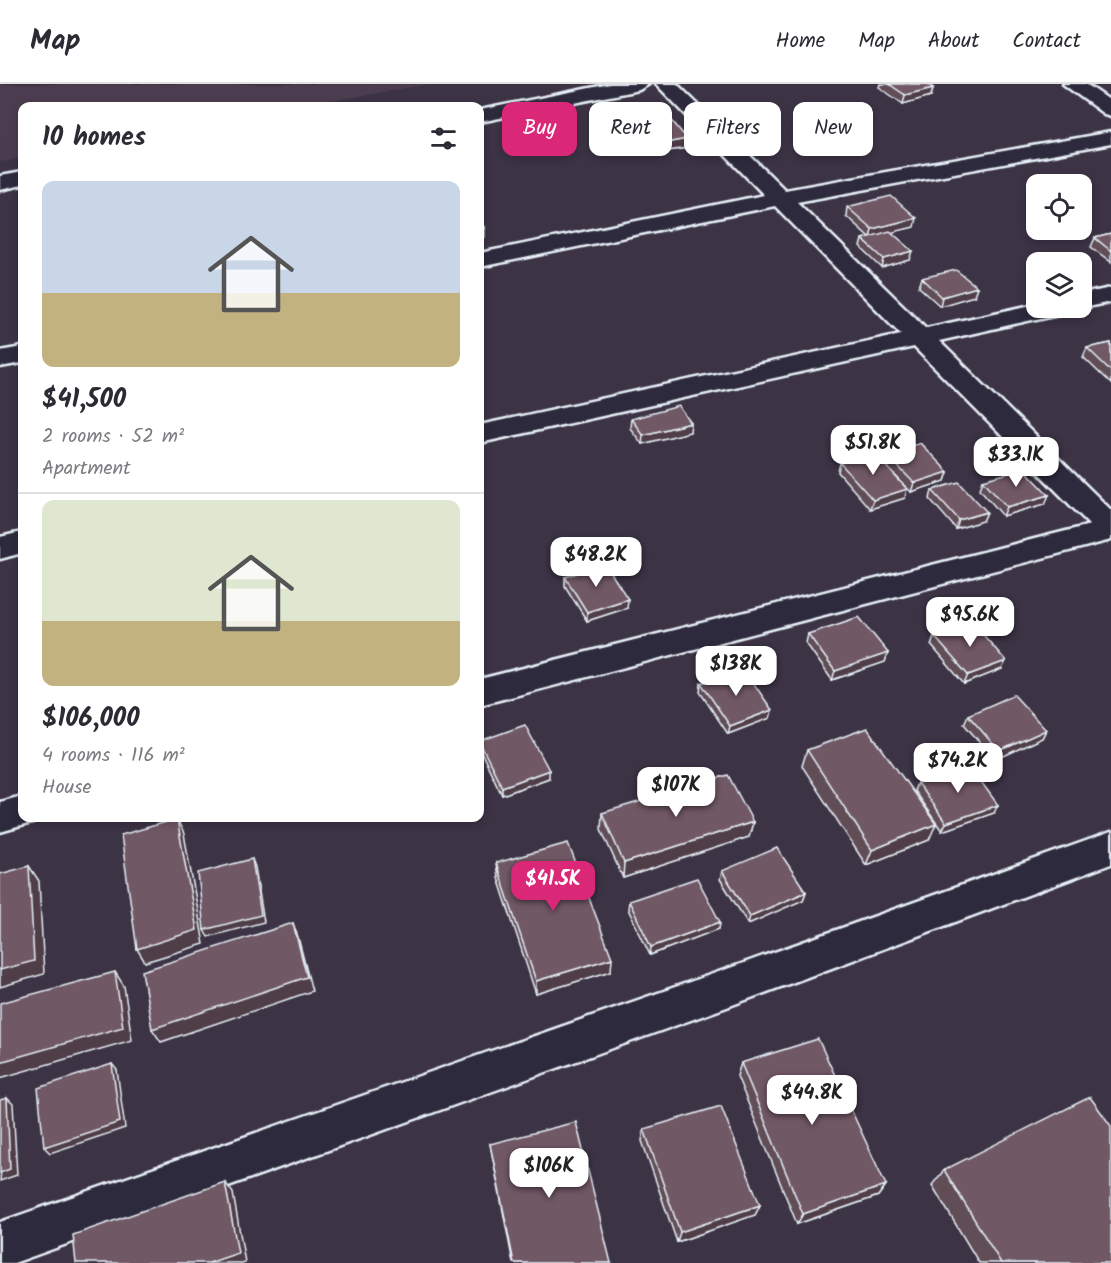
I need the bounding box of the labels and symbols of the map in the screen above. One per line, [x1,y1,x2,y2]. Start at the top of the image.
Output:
pin: $51.8K [824,425,922,476]
pin: $33.1K [967,437,1065,488]
pin: $48.2K [547,537,645,588]
pin: $95.6K [921,597,1019,648]
pin: $138K [694,646,778,697]
pin: $74.2K [909,743,1007,794]
pin: $107K [634,767,718,818]
pin: $41.5K [504,861,602,912]
pin: $44.8K [763,1075,861,1126]
pin: $106K [507,1148,591,1199]

